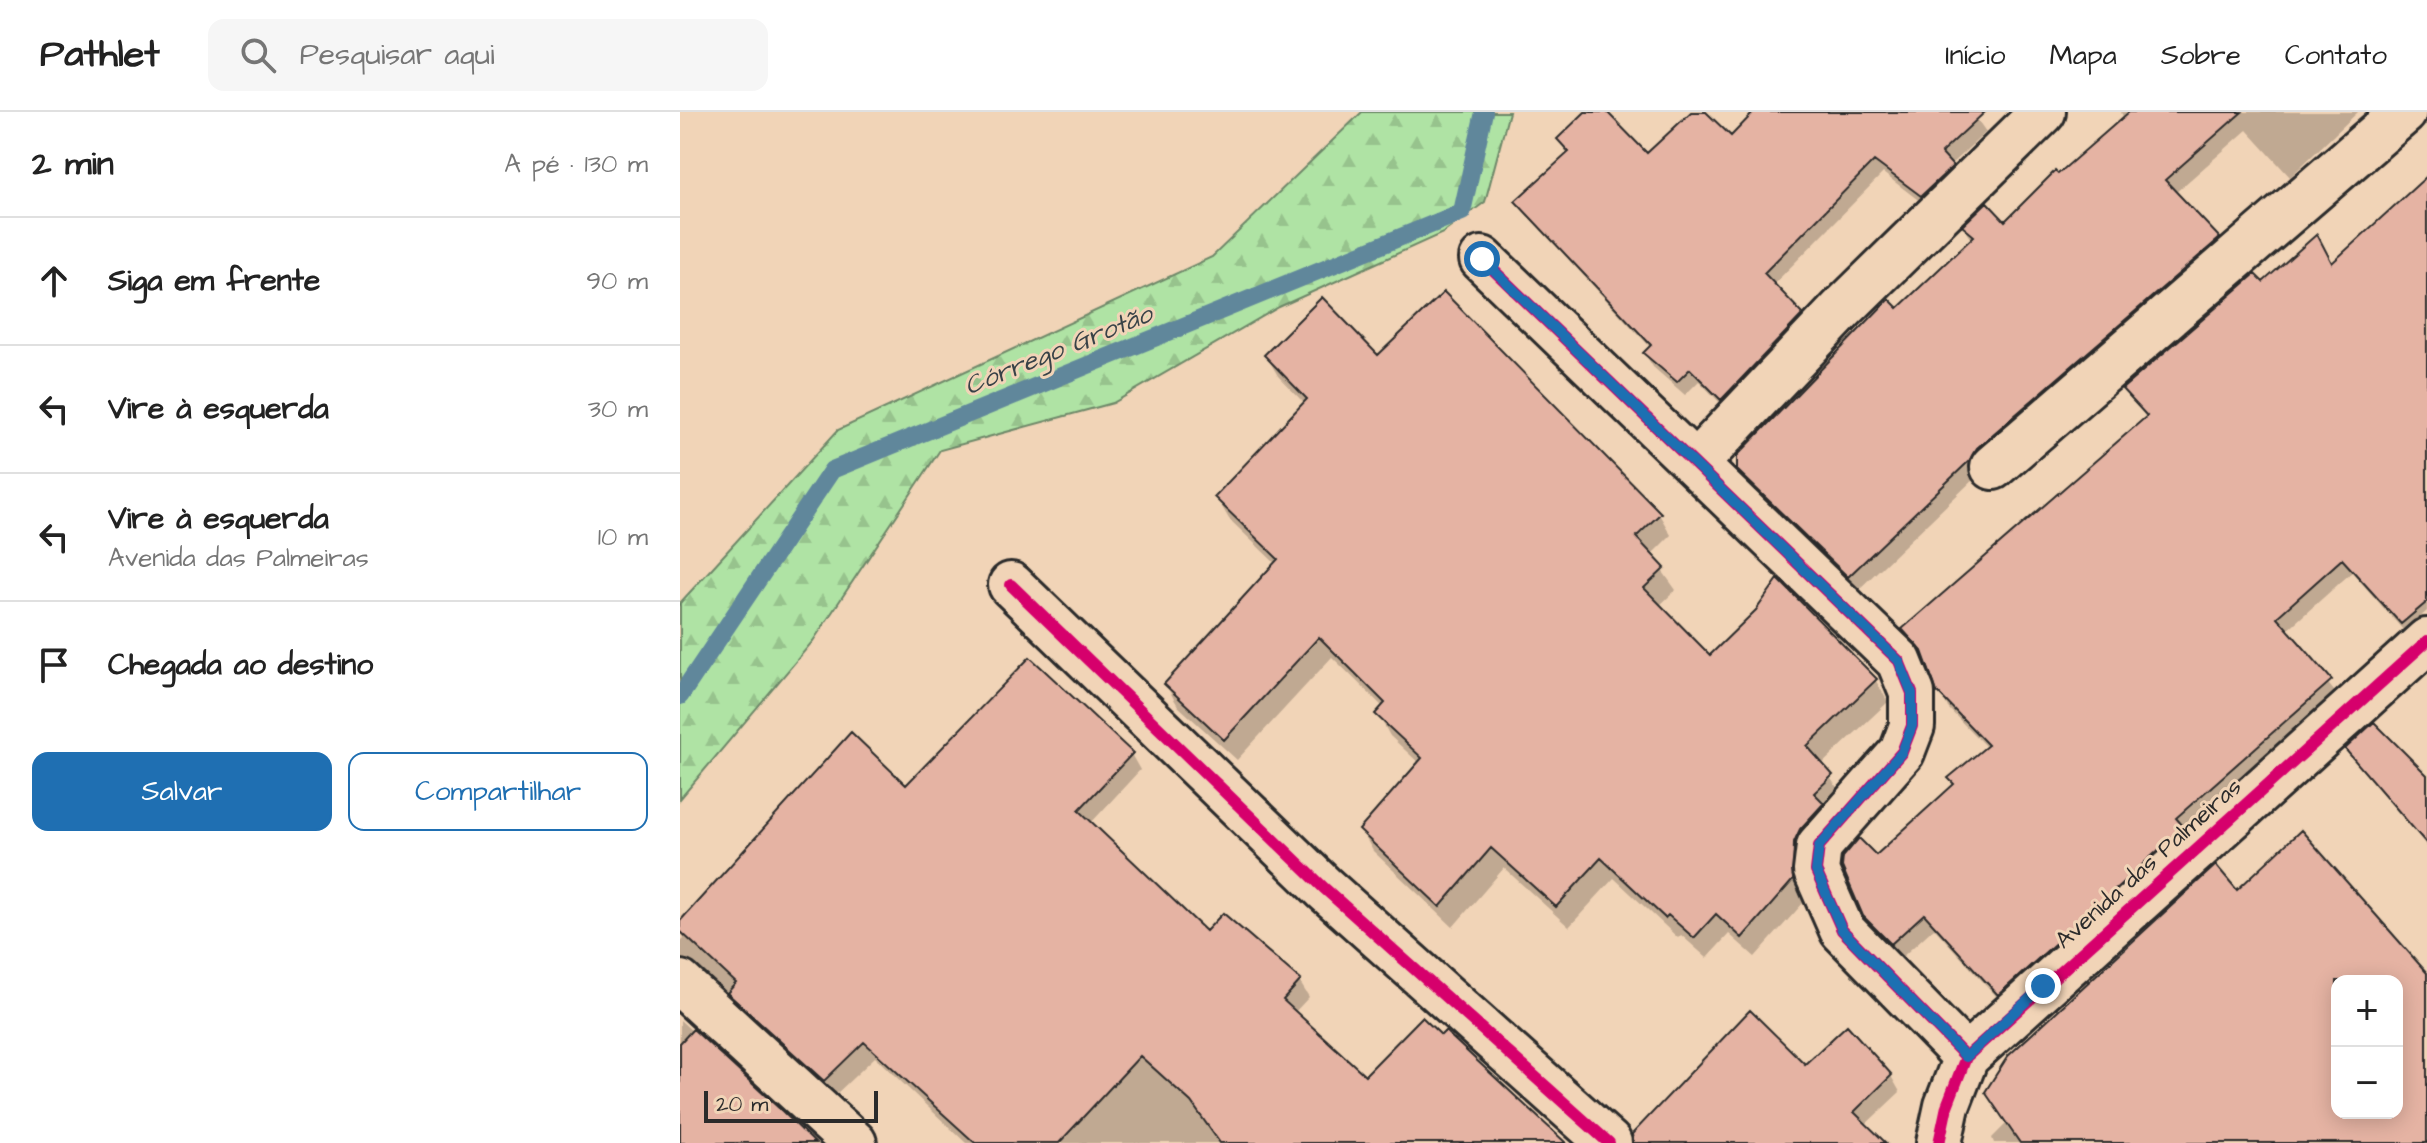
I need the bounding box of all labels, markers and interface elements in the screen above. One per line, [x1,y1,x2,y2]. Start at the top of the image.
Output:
search box [208,19,768,91]
text: Pathlet [40,29,160,81]
icon: search [236,33,280,77]
text: Pesquisar aqui [300,34,495,76]
text: Início [1945,36,2005,75]
text: Mapa [2049,36,2117,75]
text: Sobre [2161,36,2241,75]
text: Contato [2285,36,2387,75]
text: 2 min [32,140,114,188]
text: A pé · 130 m [504,146,648,182]
route start [1464,241,1500,277]
icon: ahead [32,259,76,303]
text: Siga em frente [108,260,320,302]
text: 90 m [586,263,648,299]
water label: Córrego Grotão [959,295,1160,405]
icon: left [32,387,76,431]
text: Vire à esquerda [108,388,329,430]
text: 30 m [588,391,648,427]
text: Vire à esquerda [108,498,329,540]
icon: left [32,515,76,559]
text: 10 m [598,519,648,555]
text: Avenida das Palmeiras [108,540,369,576]
icon: arrive [32,643,76,687]
text: Chegada ao destino [108,644,373,686]
button: Salvar [32,752,332,831]
button: Compartilhar [348,752,648,831]
street label: Avenida das Palmeiras [2048,771,2250,957]
route end [2025,968,2061,1004]
map controls [2331,975,2403,1119]
button: + [2331,975,2403,1047]
button: − [2331,1047,2403,1119]
scale bar [704,1087,878,1123]
text: 20 m [716,1089,768,1120]

